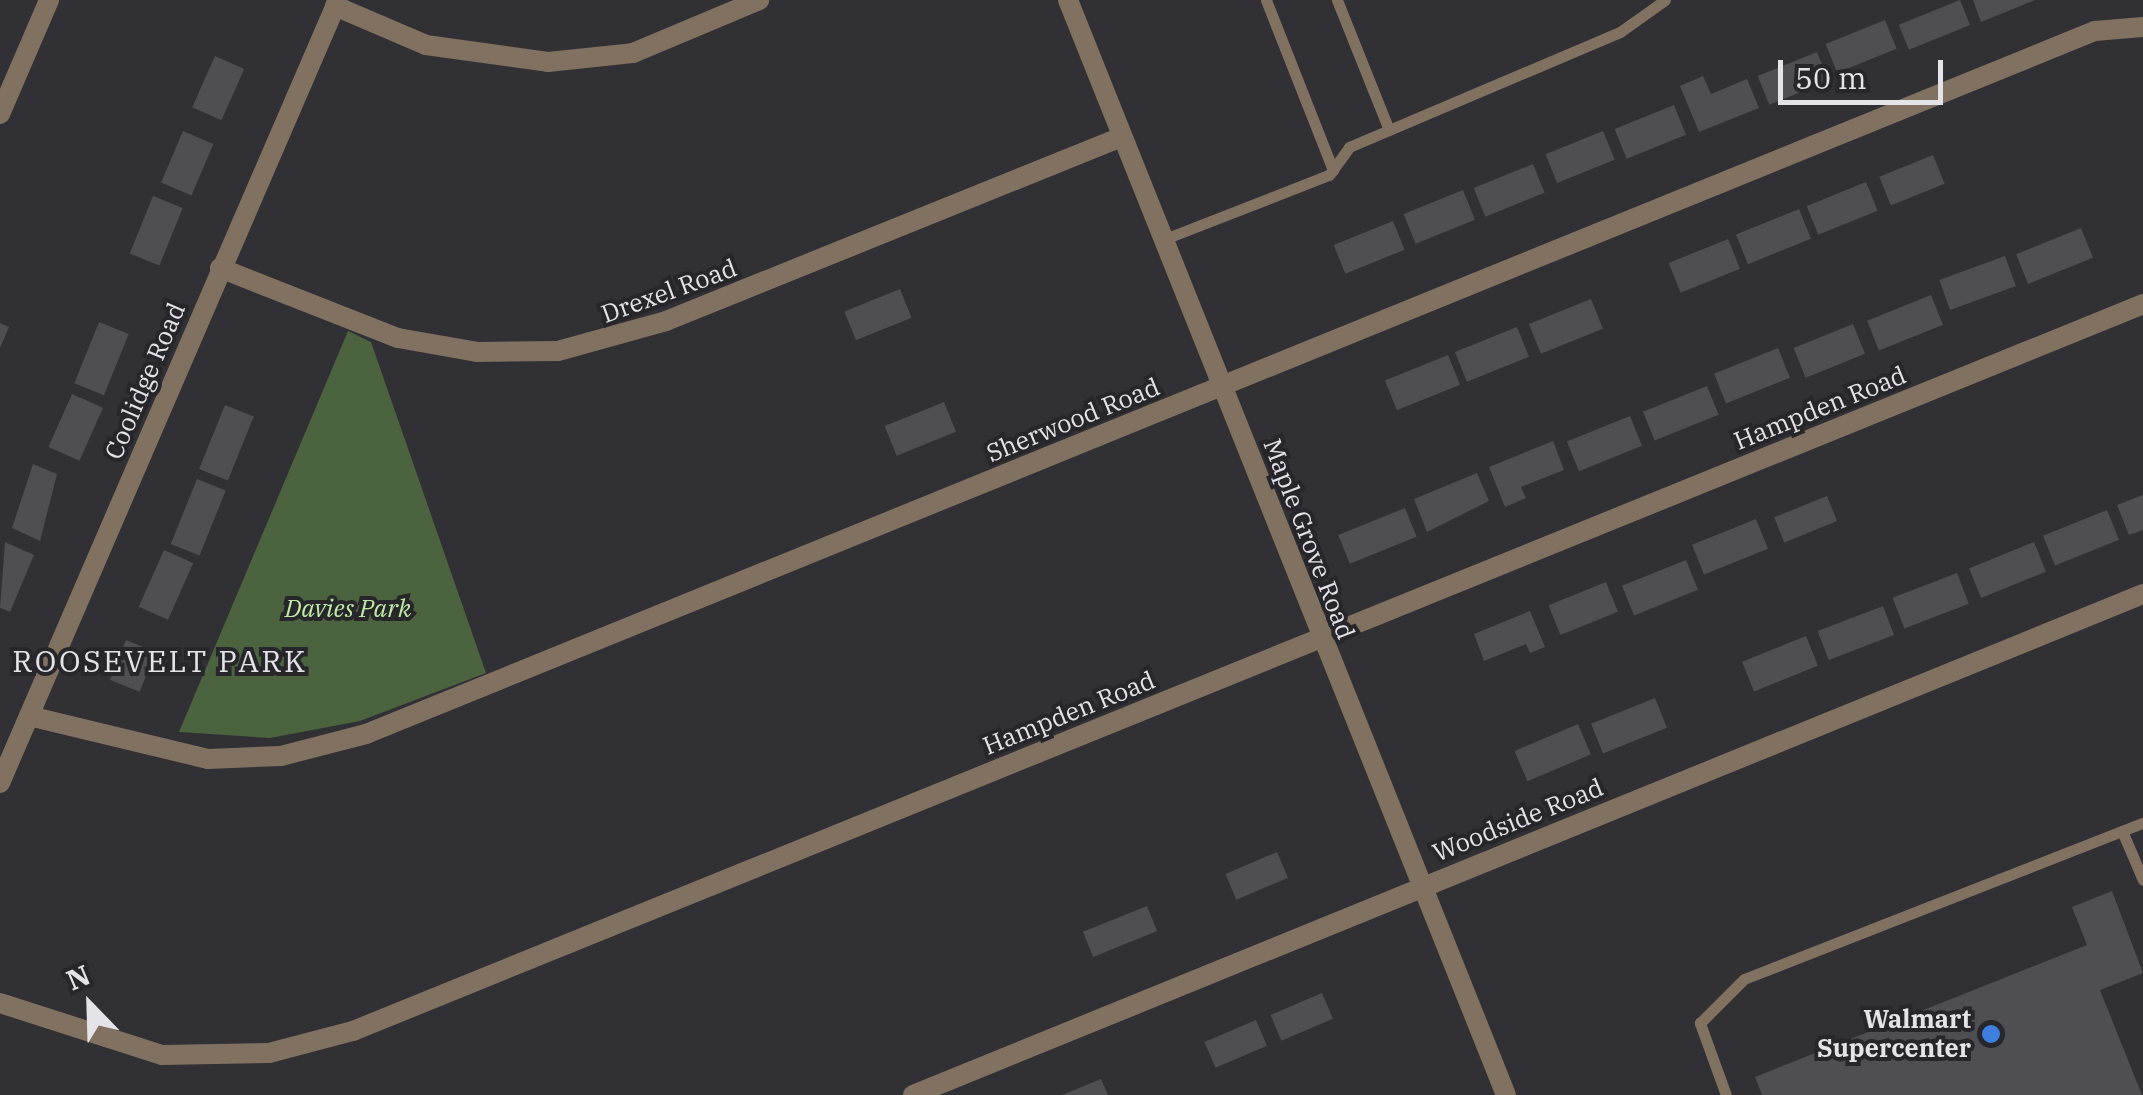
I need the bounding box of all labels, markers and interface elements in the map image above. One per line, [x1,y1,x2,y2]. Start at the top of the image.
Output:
scale bar [1783,40,1948,102]
text: 50 m [1795,58,1867,97]
street label: Drexel Road [597,253,741,329]
street label: Coolidge Road [99,298,191,464]
street label: Hampden Road [1730,360,1910,456]
street label: Sherwood Road [982,372,1164,468]
street label: Maple Grove Road [1257,435,1361,643]
park label: Davies Park [285,593,411,623]
district label: ROOSEVELT PARK [12,643,308,679]
street label: Hampden Road [979,665,1159,761]
street label: Woodside Road [1428,772,1608,868]
north arrow [40,955,140,1055]
text: N [61,956,96,998]
place label: Walmart Supercenter [1817,1005,1971,1064]
marker: Walmart Supercenter [1980,1023,2002,1045]

